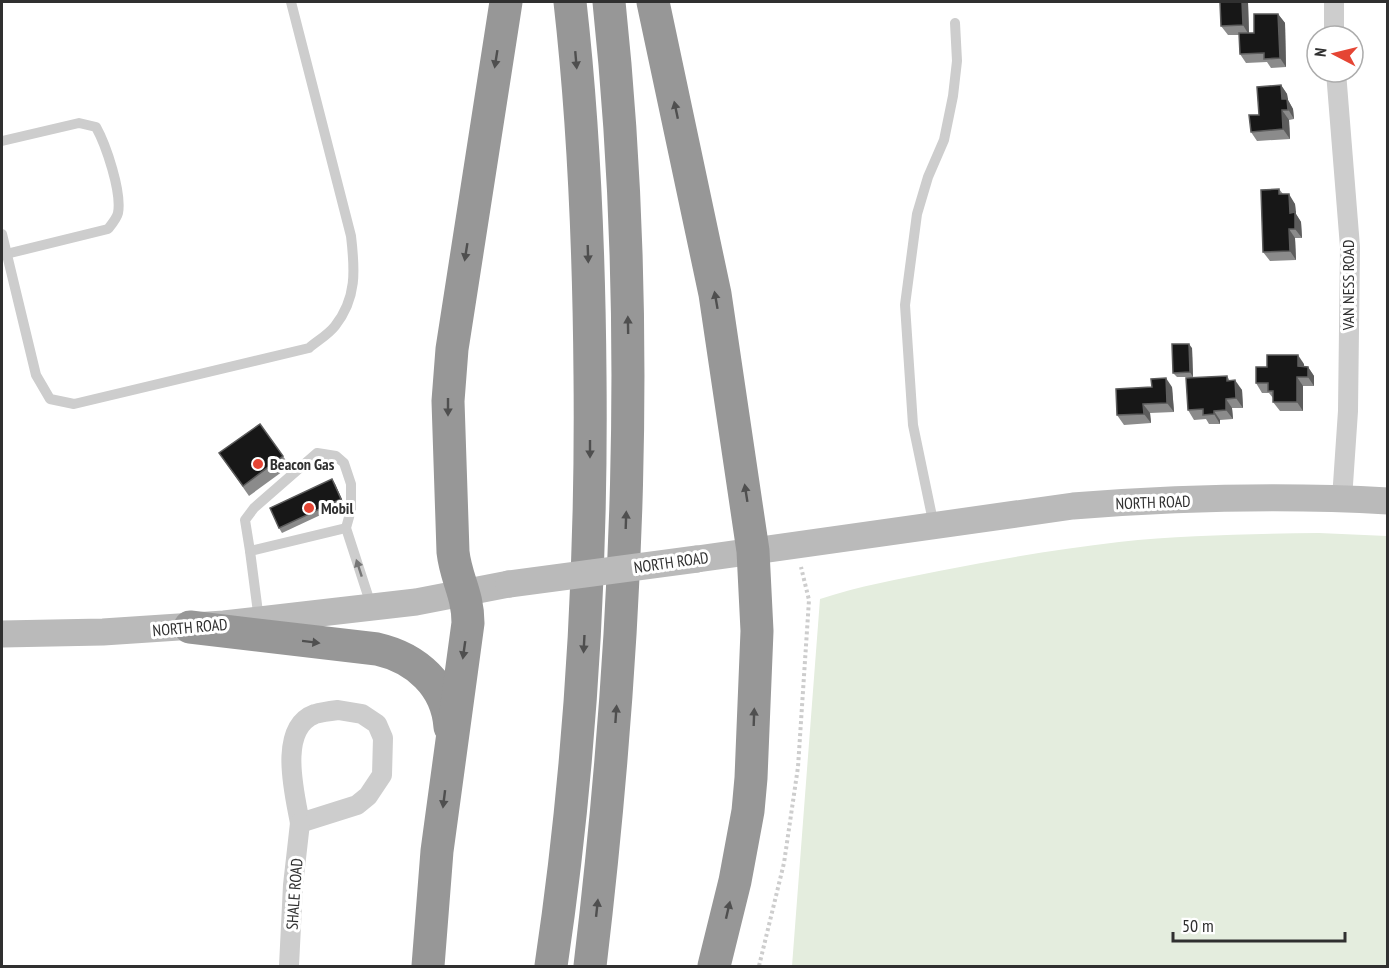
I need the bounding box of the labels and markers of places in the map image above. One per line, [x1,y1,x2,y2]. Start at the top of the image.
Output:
place label: Beacon Gas [270,454,335,474]
marker: Beacon Gas [251,457,265,471]
place label: Mobil [321,498,353,518]
marker: Mobil [302,501,316,515]

